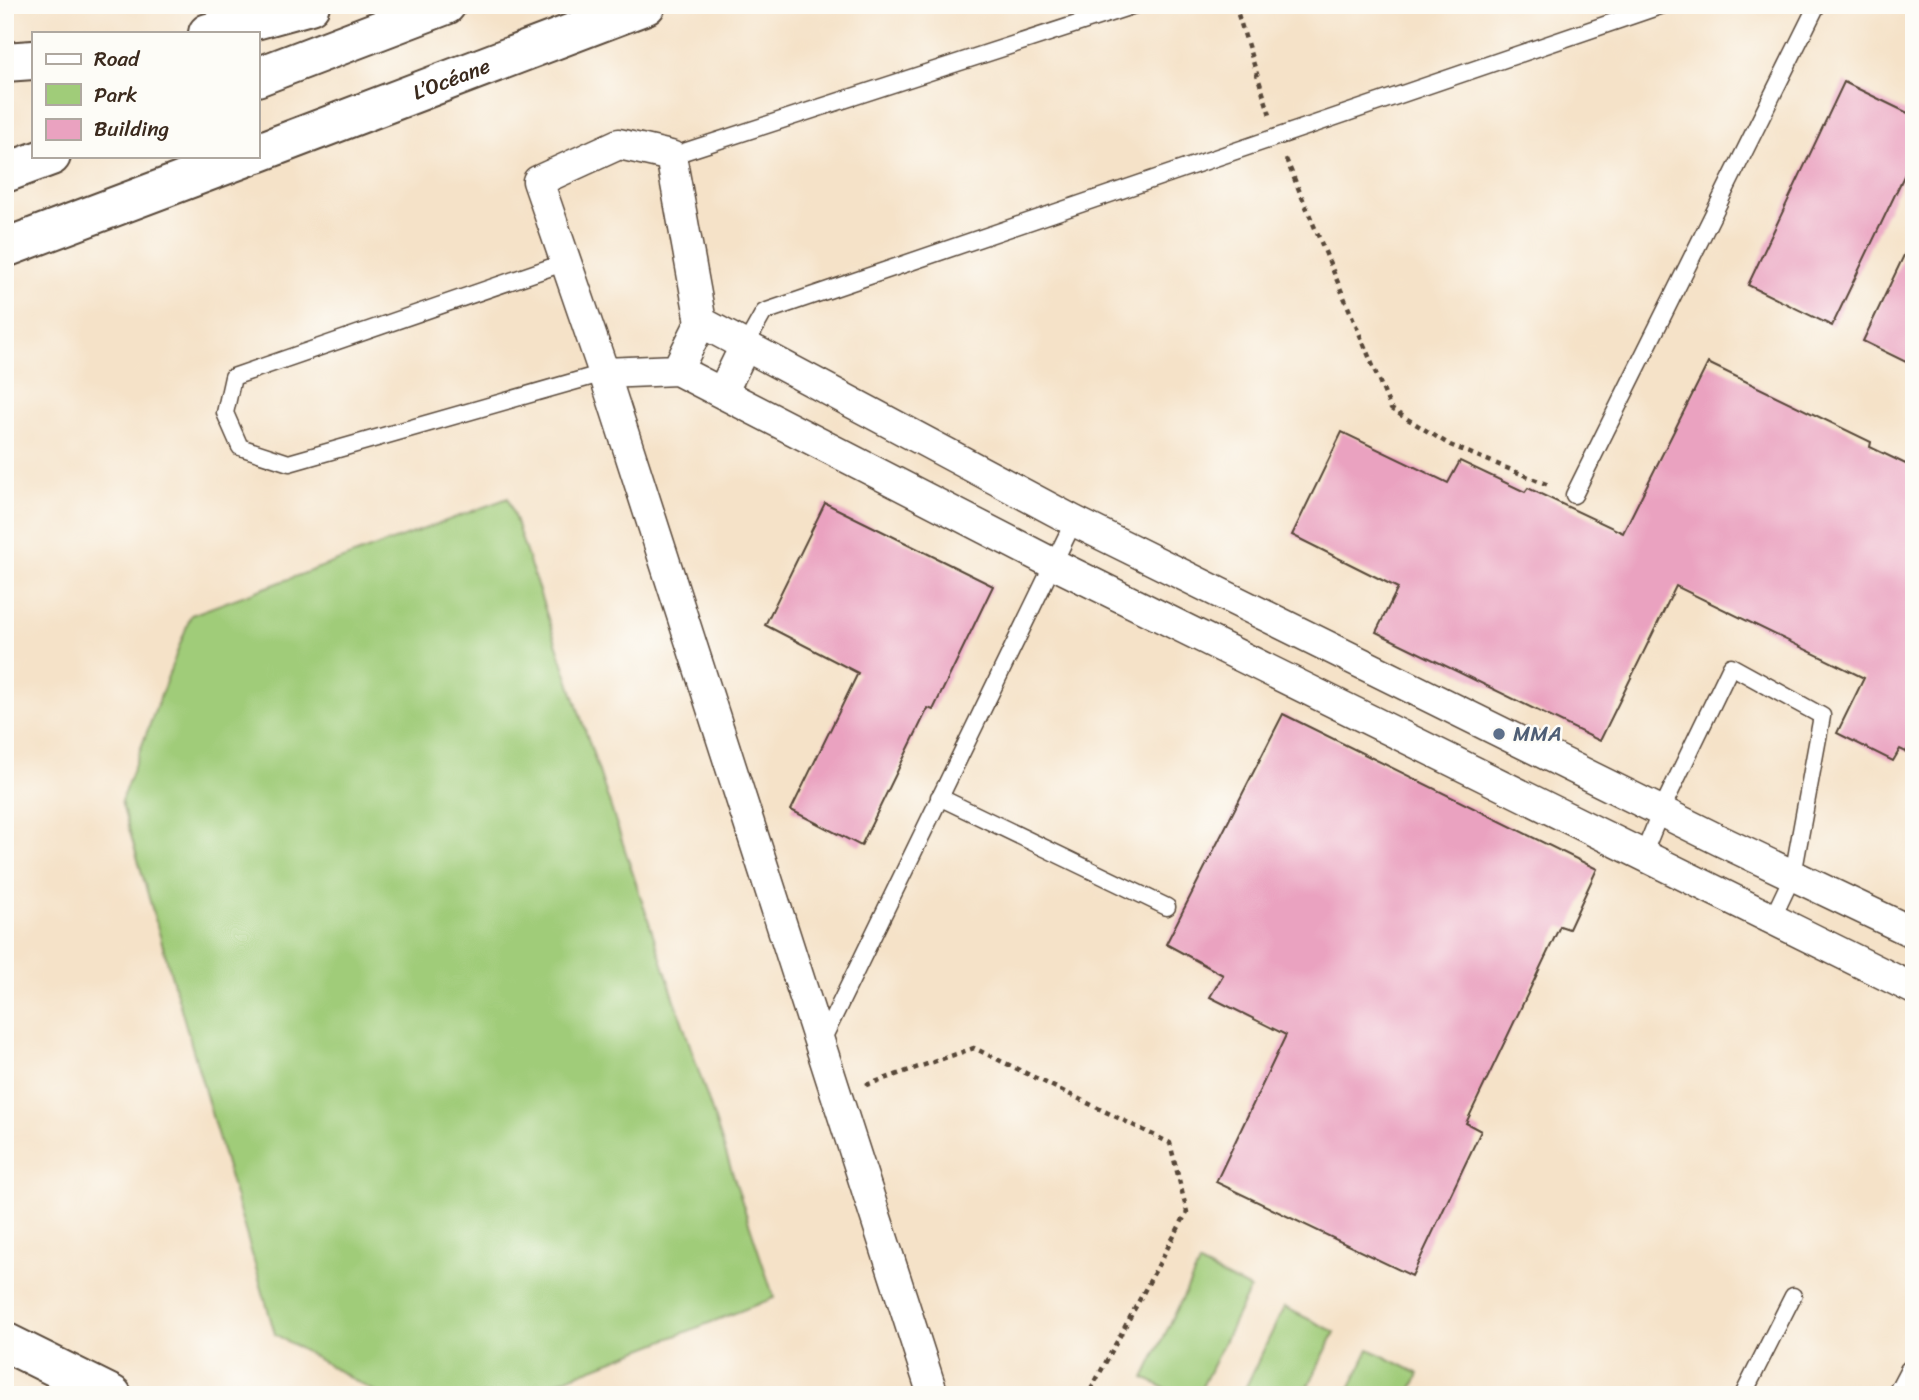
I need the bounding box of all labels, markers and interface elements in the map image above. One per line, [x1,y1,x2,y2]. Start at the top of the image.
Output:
legend [32,32,259,158]
text: Road [94,40,141,78]
street label: L’Océane [407,47,496,111]
text: Park [94,76,137,114]
text: Building [94,110,170,148]
place label: MMA [1513,715,1562,753]
marker: MMA [1491,726,1507,742]

